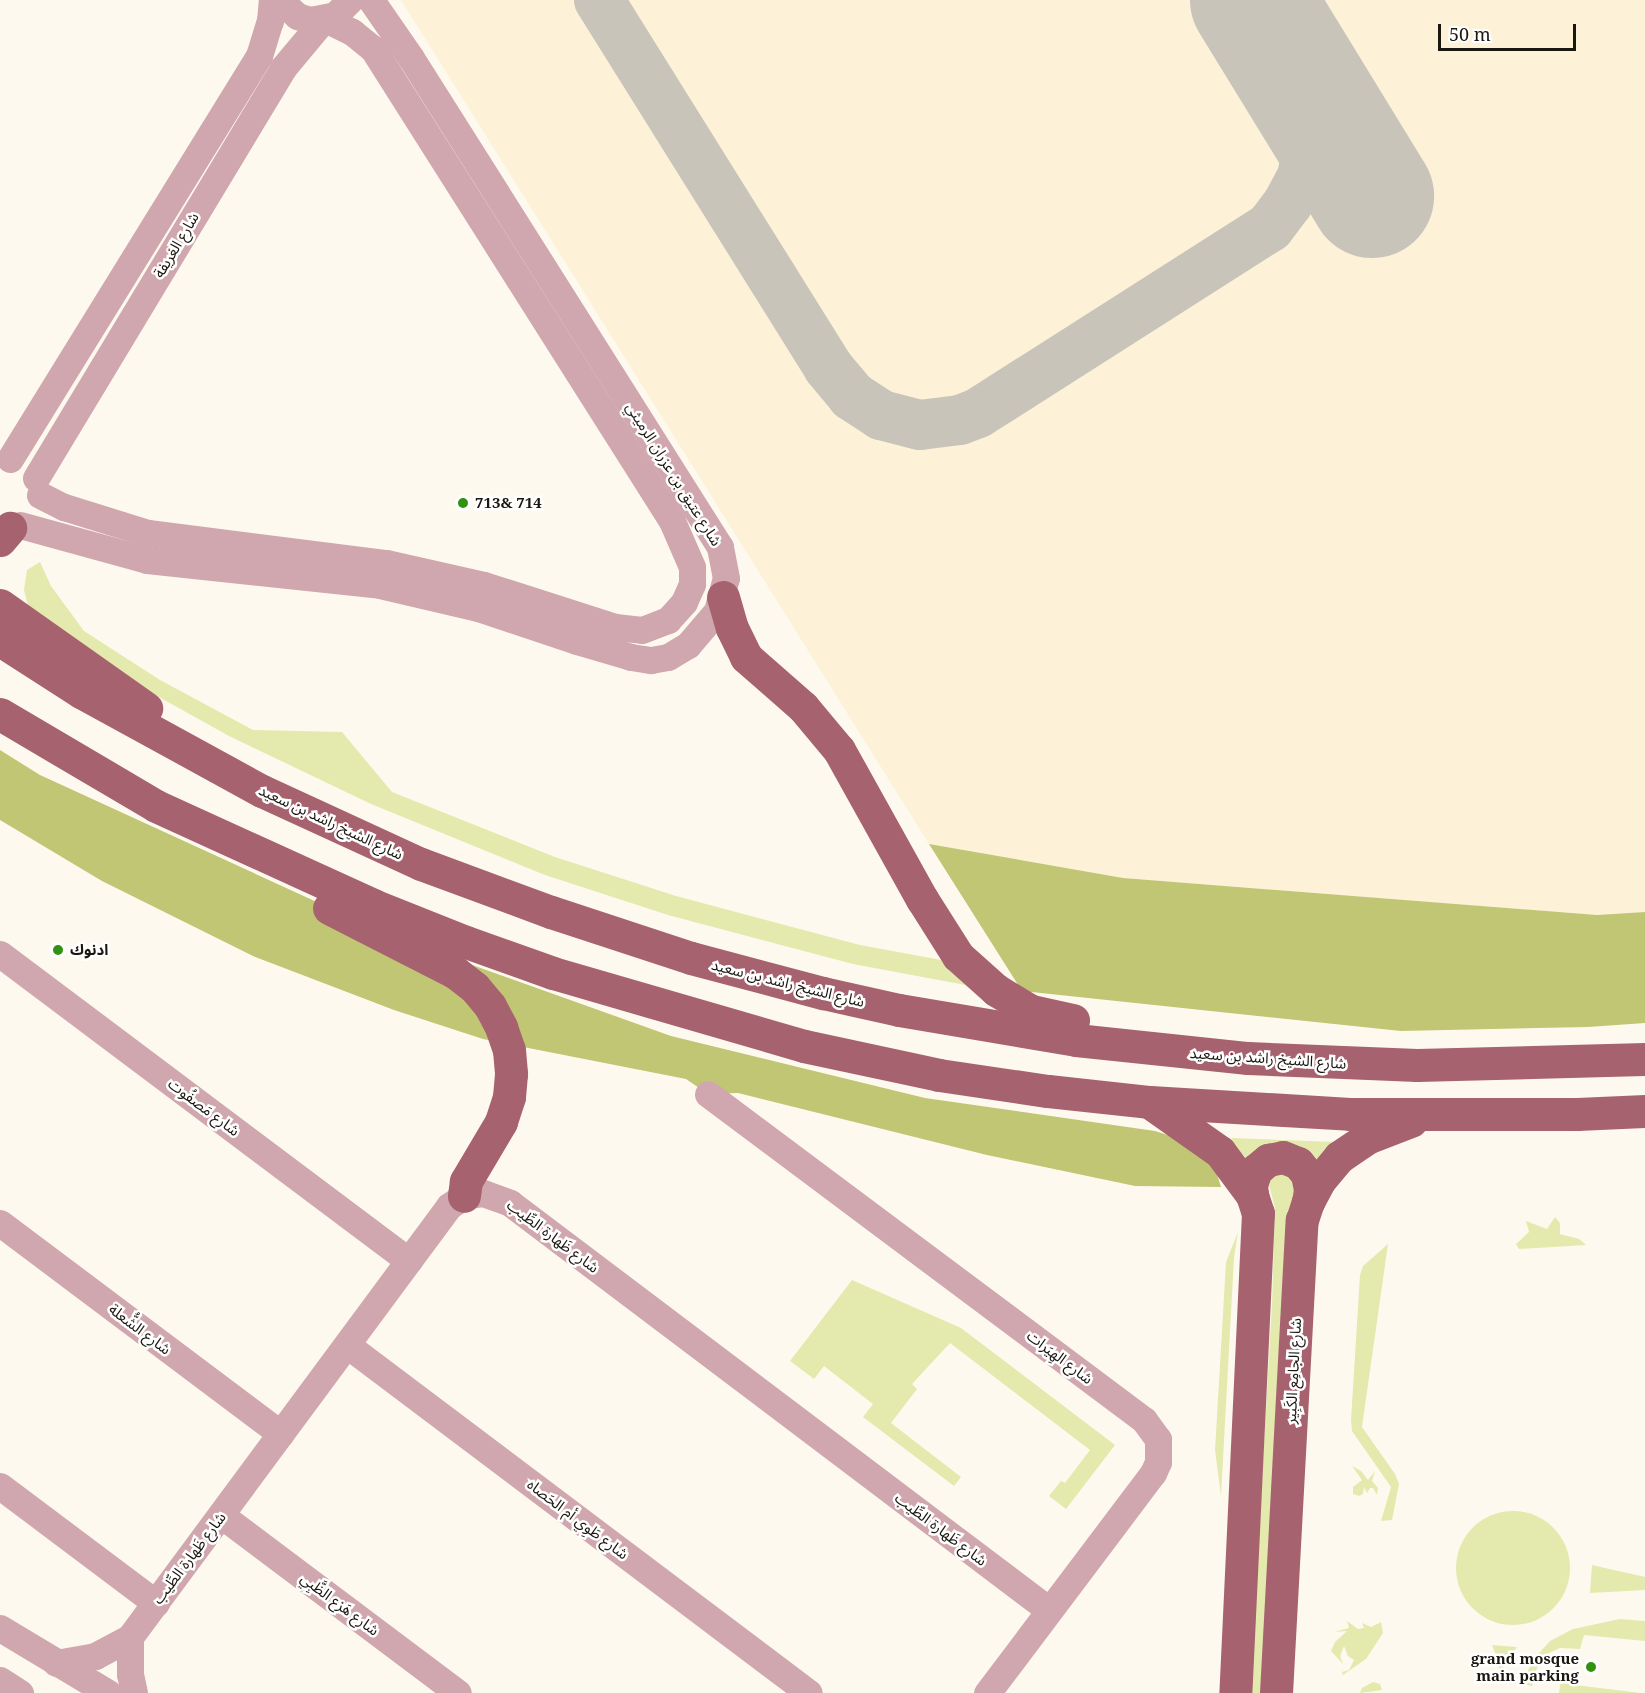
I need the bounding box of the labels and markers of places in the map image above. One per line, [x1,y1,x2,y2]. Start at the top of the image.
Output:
place label: 713& 714 [475,494,542,512]
marker: 713& 714 [456,496,470,510]
place label: ادنوك [70,941,108,959]
marker: ادنوك [51,943,65,957]
place label: grand mosque main parking [1471,1649,1579,1684]
marker: grand mosque main parking [1584,1660,1598,1674]

